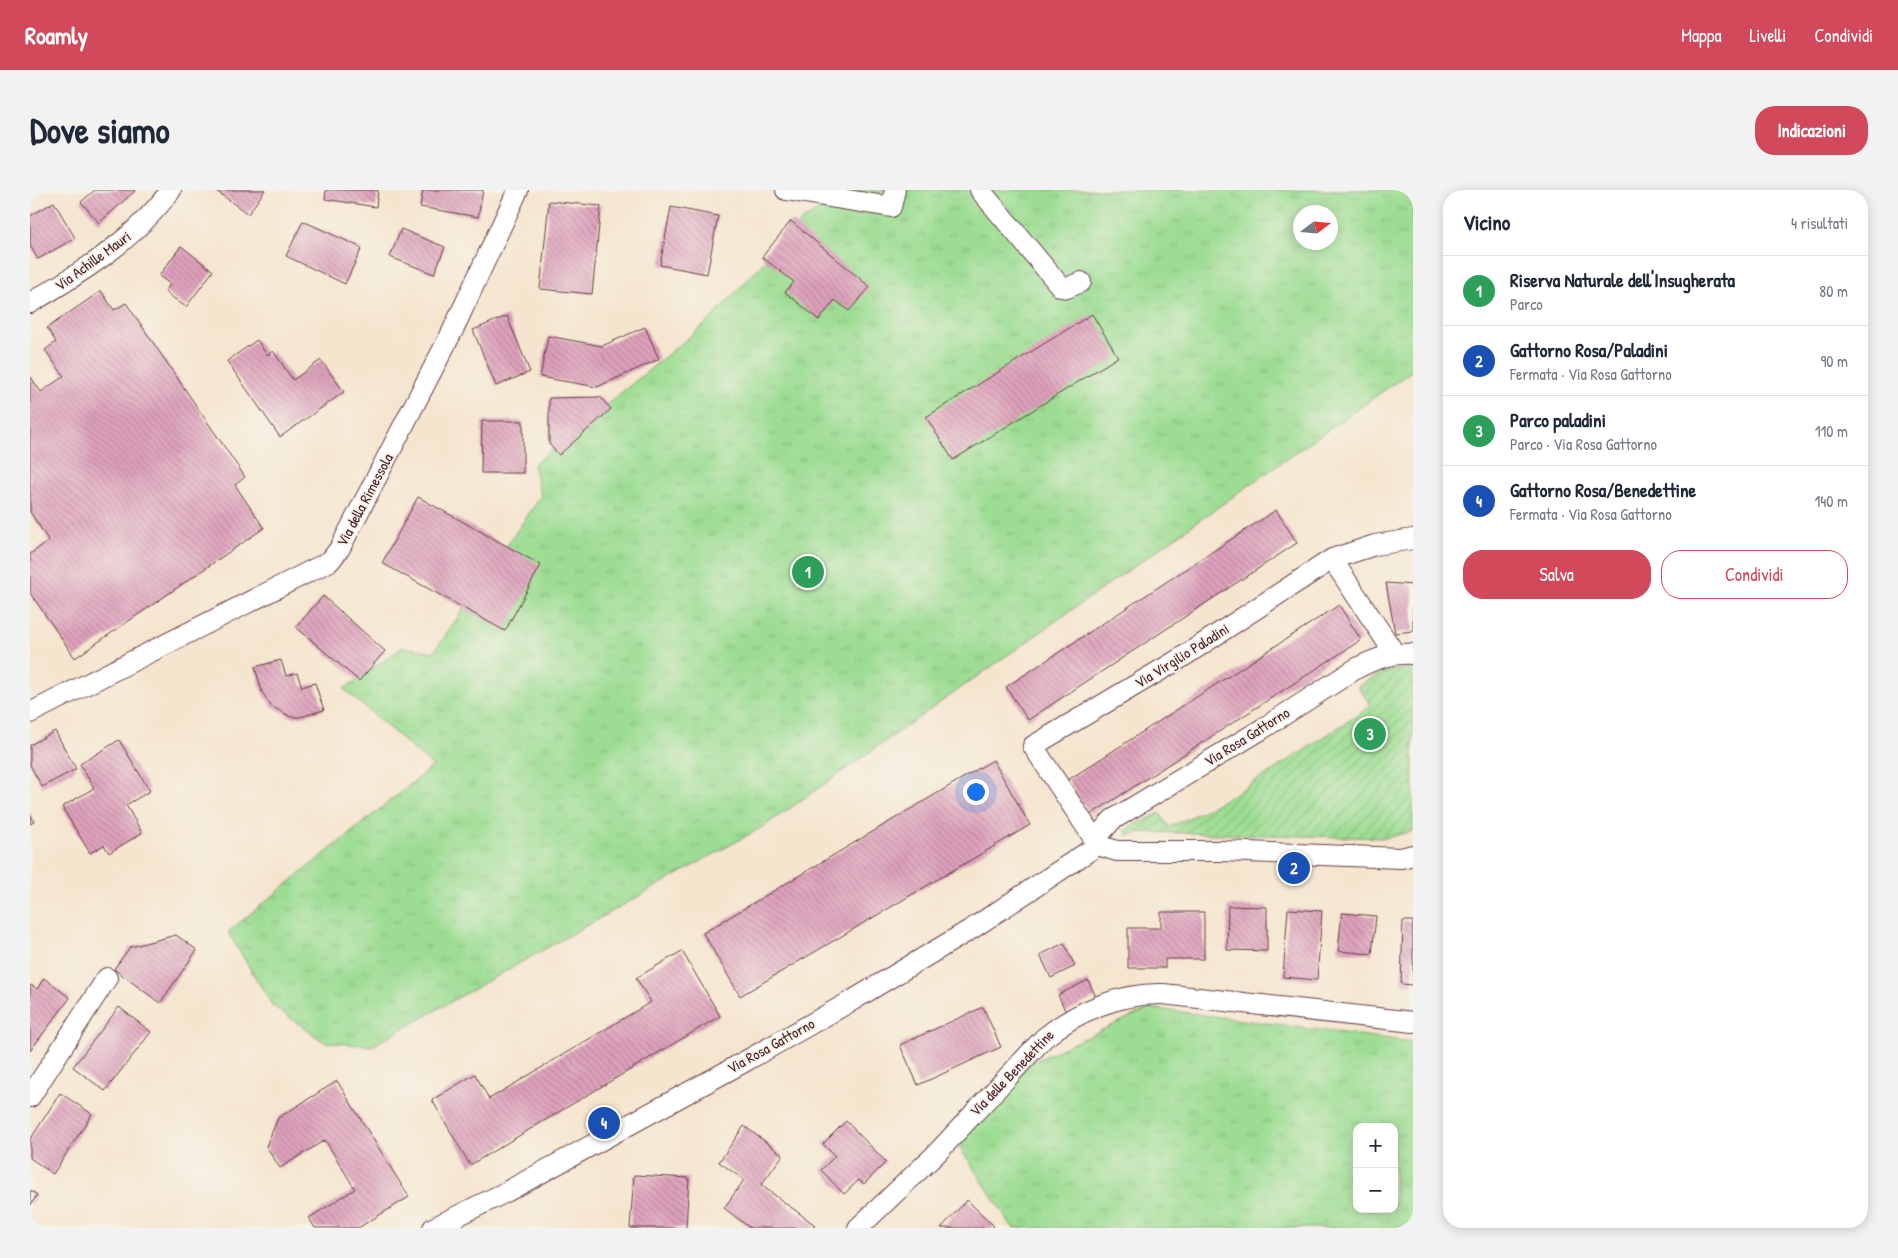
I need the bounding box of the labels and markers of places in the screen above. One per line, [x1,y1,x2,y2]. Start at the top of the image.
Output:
pin: 1 [792,553,824,591]
pin: 3 [1354,715,1386,753]
pin: 2 [1278,849,1310,887]
pin: 4 [588,1104,620,1142]

